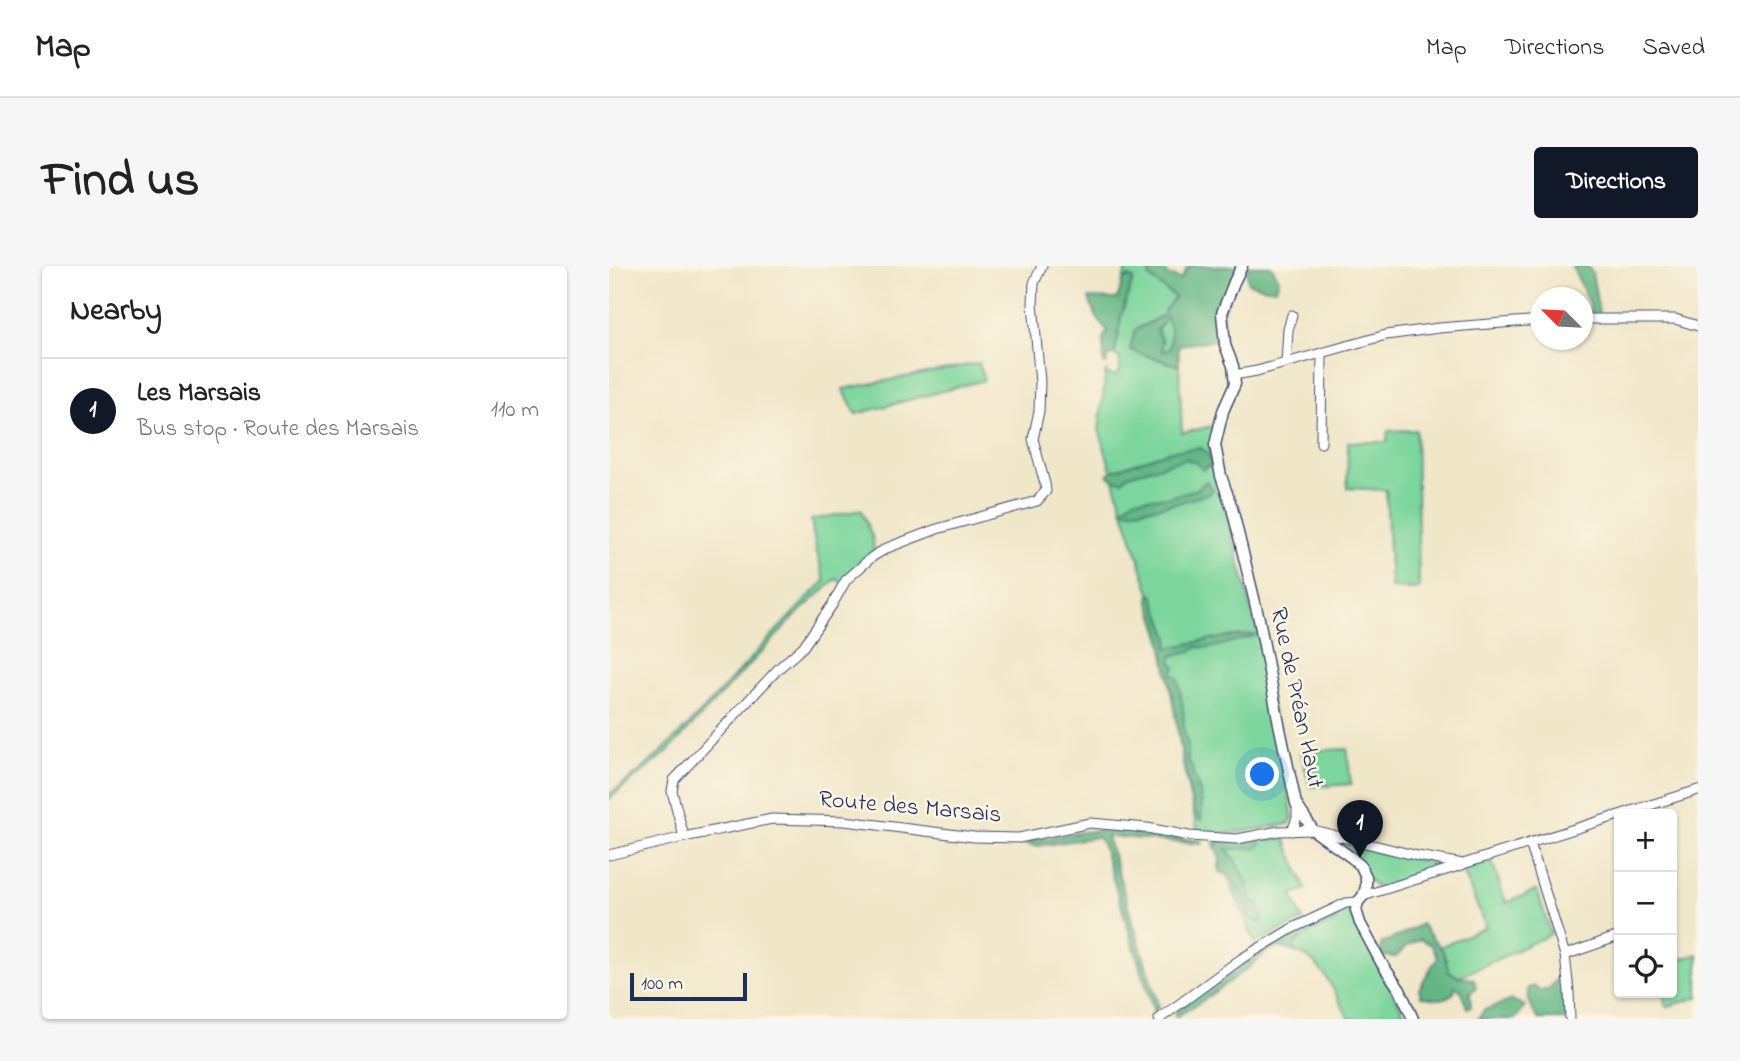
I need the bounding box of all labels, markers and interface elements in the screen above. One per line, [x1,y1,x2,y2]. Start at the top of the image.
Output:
text: Map [35,24,91,72]
text: Map [1426,31,1467,66]
text: Directions [1505,31,1604,66]
text: Saved [1642,31,1705,66]
text: Find us [42,146,199,218]
button: Directions [1534,147,1698,218]
north arrow [1530,287,1593,350]
text: Nearby [70,290,162,334]
text: Les Marsais [137,375,261,413]
text: 1 [89,394,97,427]
text: 110 m [491,394,539,427]
text: Bus stop · Route des Marsais [137,413,419,446]
street label: Rue de Préan Haut [1260,604,1332,792]
your location [1245,757,1279,791]
street label: Route des Marsais [817,783,1003,833]
pin: 1 [1337,800,1383,858]
map controls [1614,809,1677,998]
button: + [1614,809,1677,872]
button: − [1614,872,1677,935]
button: locate [1614,935,1677,998]
scale bar [630,970,747,1002]
text: 100 m [641,971,683,998]

